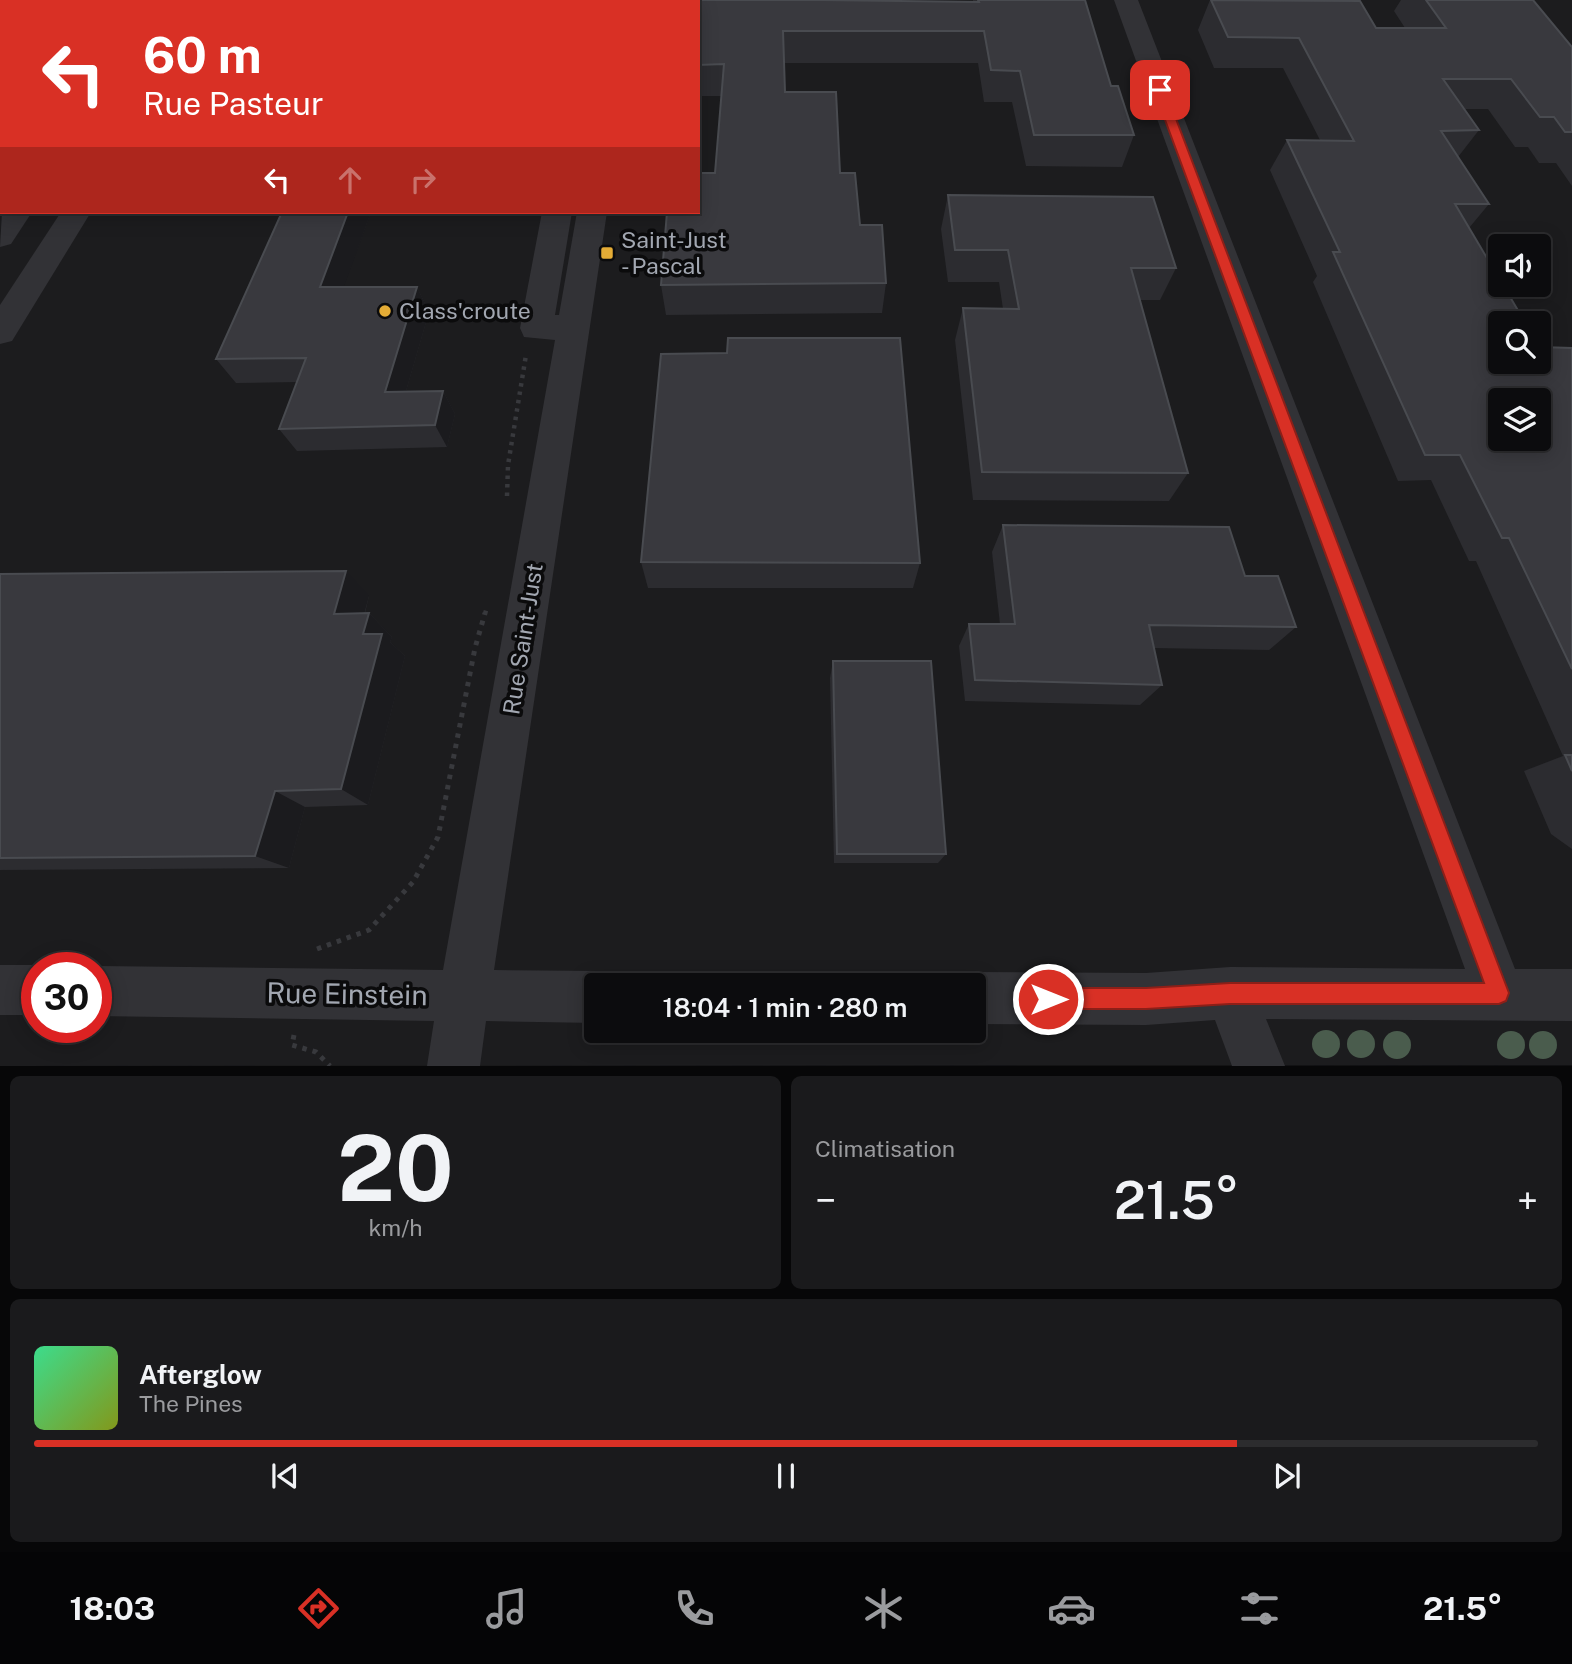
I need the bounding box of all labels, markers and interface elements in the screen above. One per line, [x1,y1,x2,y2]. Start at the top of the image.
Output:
text: 60 m [143,26,262,84]
icon: left [28,28,119,119]
pin [1130,60,1190,120]
icon: arrive [1141,71,1179,109]
text: Rue Pasteur [143,85,323,122]
icon: left [258,161,296,199]
icon: ahead [331,161,369,199]
icon: right [404,161,442,199]
place label: Saint-Just - Pascal [621,226,727,279]
map controls [1488,234,1551,451]
button: sound [1488,234,1551,297]
marker: Saint-Just - Pascal [599,245,615,261]
place label: Class'croute [399,297,531,324]
marker: Class'croute [377,303,393,319]
button: search [1488,311,1551,374]
button: layers [1488,388,1551,451]
street label: Rue Saint-Just [497,561,548,717]
speed limit sign: 30 [21,952,112,1043]
position arrow [1011,962,1085,1036]
street label: Rue Einstein [266,976,428,1011]
text: 18:04 · 1 min · 280 m [663,992,907,1023]
text: 20 [337,1115,454,1221]
text: Climatisation [815,1135,955,1162]
text: 21.5° [1114,1170,1239,1231]
text: − [815,1178,836,1223]
text: + [1517,1178,1538,1223]
text: km/h [368,1214,423,1241]
text: Afterglow [139,1359,262,1390]
text: The Pines [139,1390,243,1417]
icon: previous [266,1457,304,1495]
icon: pause [767,1457,805,1495]
icon: next [1268,1457,1306,1495]
icon: directions [294,1584,343,1633]
icon: music [482,1584,531,1633]
icon: phone [670,1584,719,1633]
icon: climate [859,1584,908,1633]
icon: car [1047,1584,1096,1633]
icon: filters [1235,1584,1284,1633]
text: 18:03 [70,1590,155,1627]
text: 21.5° [1423,1590,1502,1627]

